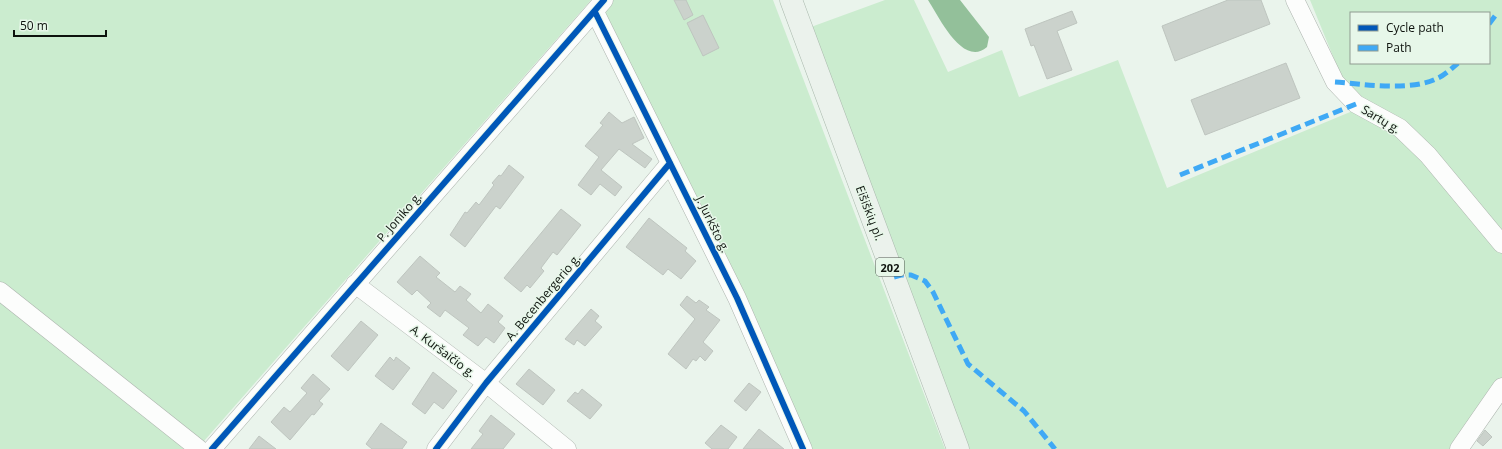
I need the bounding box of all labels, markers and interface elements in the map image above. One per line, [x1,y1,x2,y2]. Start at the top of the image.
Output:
scale bar [14,12,106,38]
legend [1350,12,1490,64]
text: 50 m [20,17,48,34]
text: Cycle path [1386,19,1444,36]
text: Path [1386,39,1412,56]
street label: Sartų g. [1358,101,1404,137]
street label: Eišiškių pl. [852,183,888,243]
street label: P. Joniko g. [373,189,425,245]
street label: J. Jurkšto g. [691,192,734,255]
street label: A. Becenbergerio g. [502,250,584,344]
road number: 202 [876,258,904,276]
street label: A. Kuršaičio g. [407,321,479,381]

